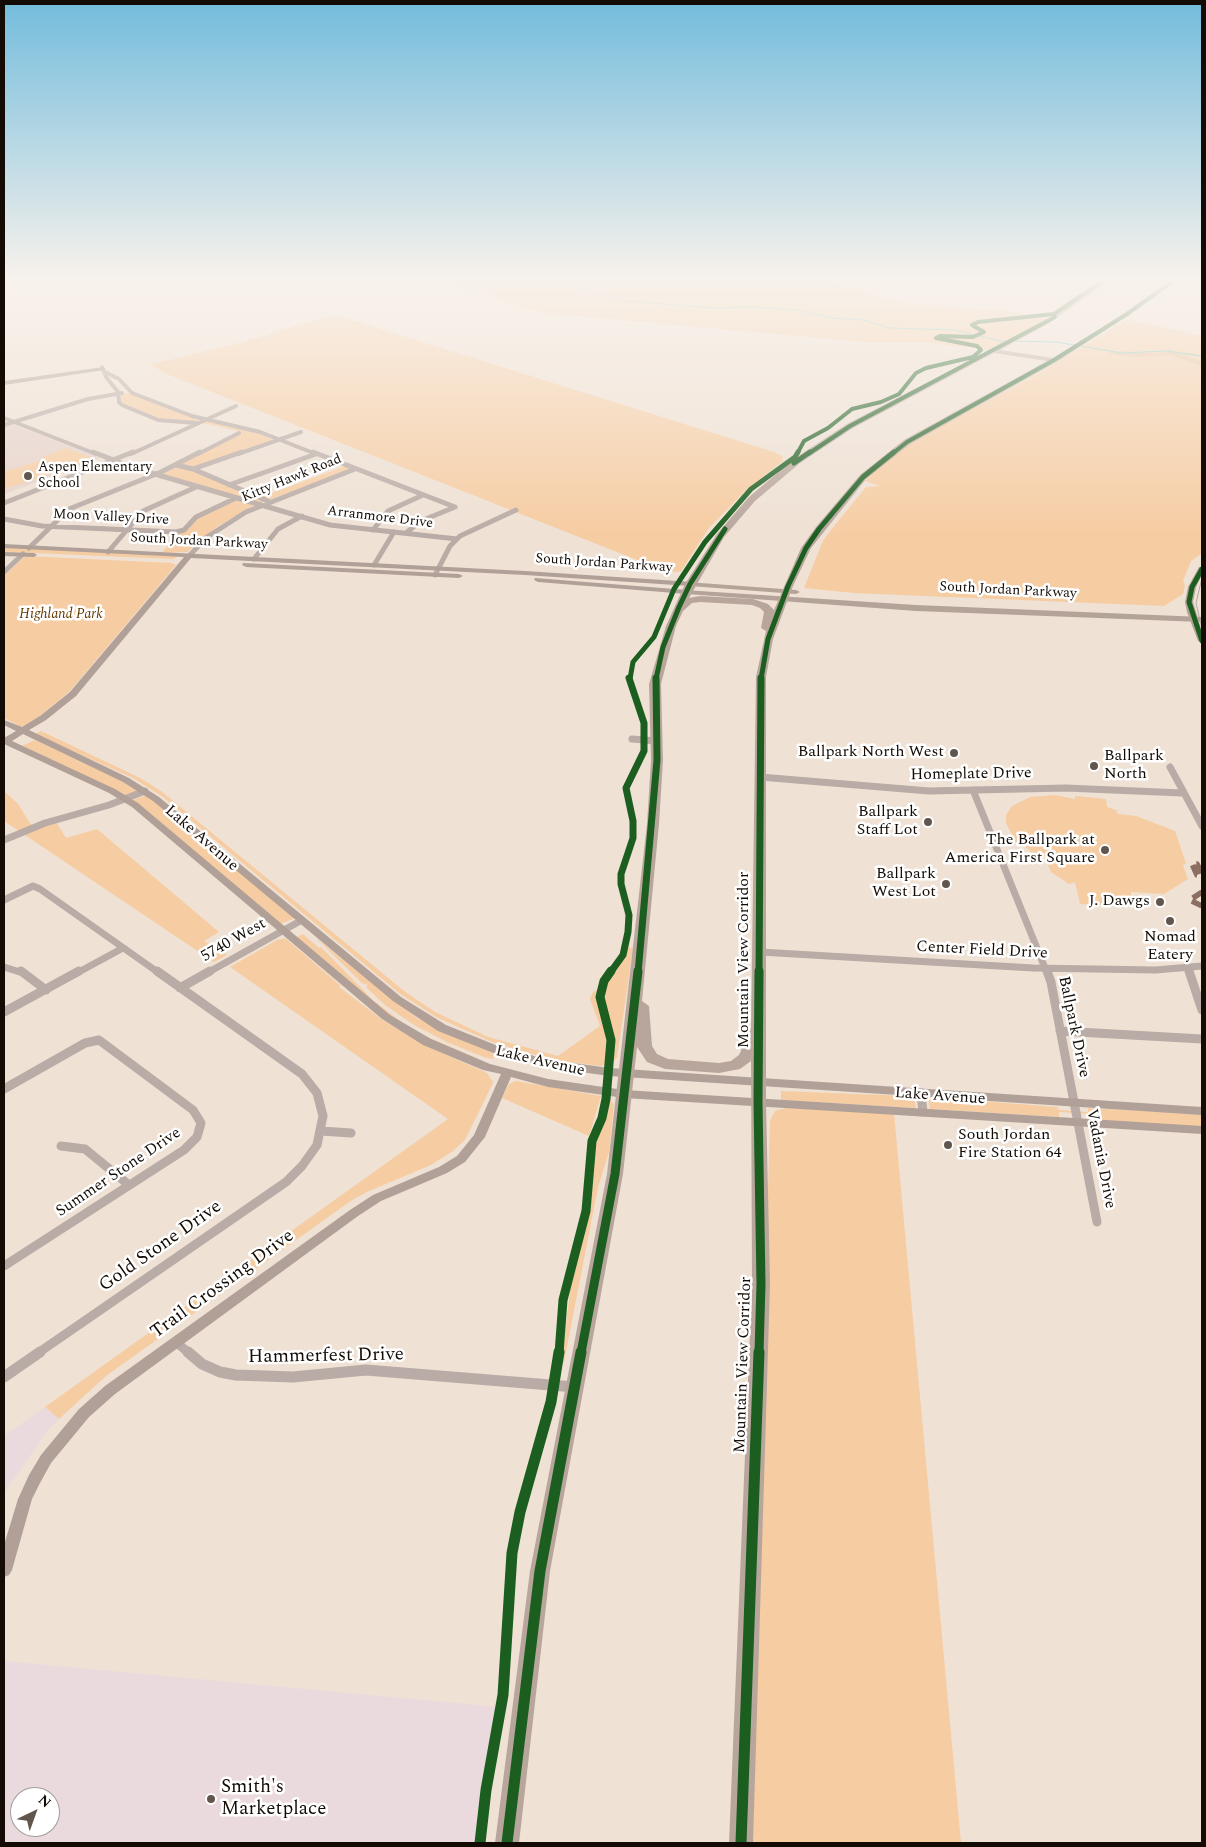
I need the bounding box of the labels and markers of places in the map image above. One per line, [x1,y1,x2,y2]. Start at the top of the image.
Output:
place label: Aspen Elementary School [38,460,152,492]
marker: Aspen Elementary School [22,470,34,482]
place label: Ballpark North West [798,743,944,763]
marker: Ballpark North West [948,747,960,759]
place label: Ballpark North [1104,747,1164,785]
marker: Ballpark North [1088,760,1100,772]
place label: Ballpark Staff Lot [857,803,918,841]
marker: Ballpark Staff Lot [922,816,934,828]
place label: The Ballpark at America First Square [945,831,1095,869]
marker: The Ballpark at America First Square [1099,844,1111,856]
place label: Ballpark West Lot [872,865,936,903]
marker: Ballpark West Lot [940,878,952,890]
place label: J. Dawgs [1089,892,1150,912]
marker: J. Dawgs [1154,896,1166,908]
marker: Nomad Eatery [1164,915,1176,927]
place label: Nomad Eatery [1144,928,1196,966]
place label: South Jordan Fire Station 64 [958,1126,1062,1164]
marker: South Jordan Fire Station 64 [942,1139,954,1151]
place label: Smith's Marketplace [221,1777,326,1821]
marker: Smith's Marketplace [205,1793,217,1805]

